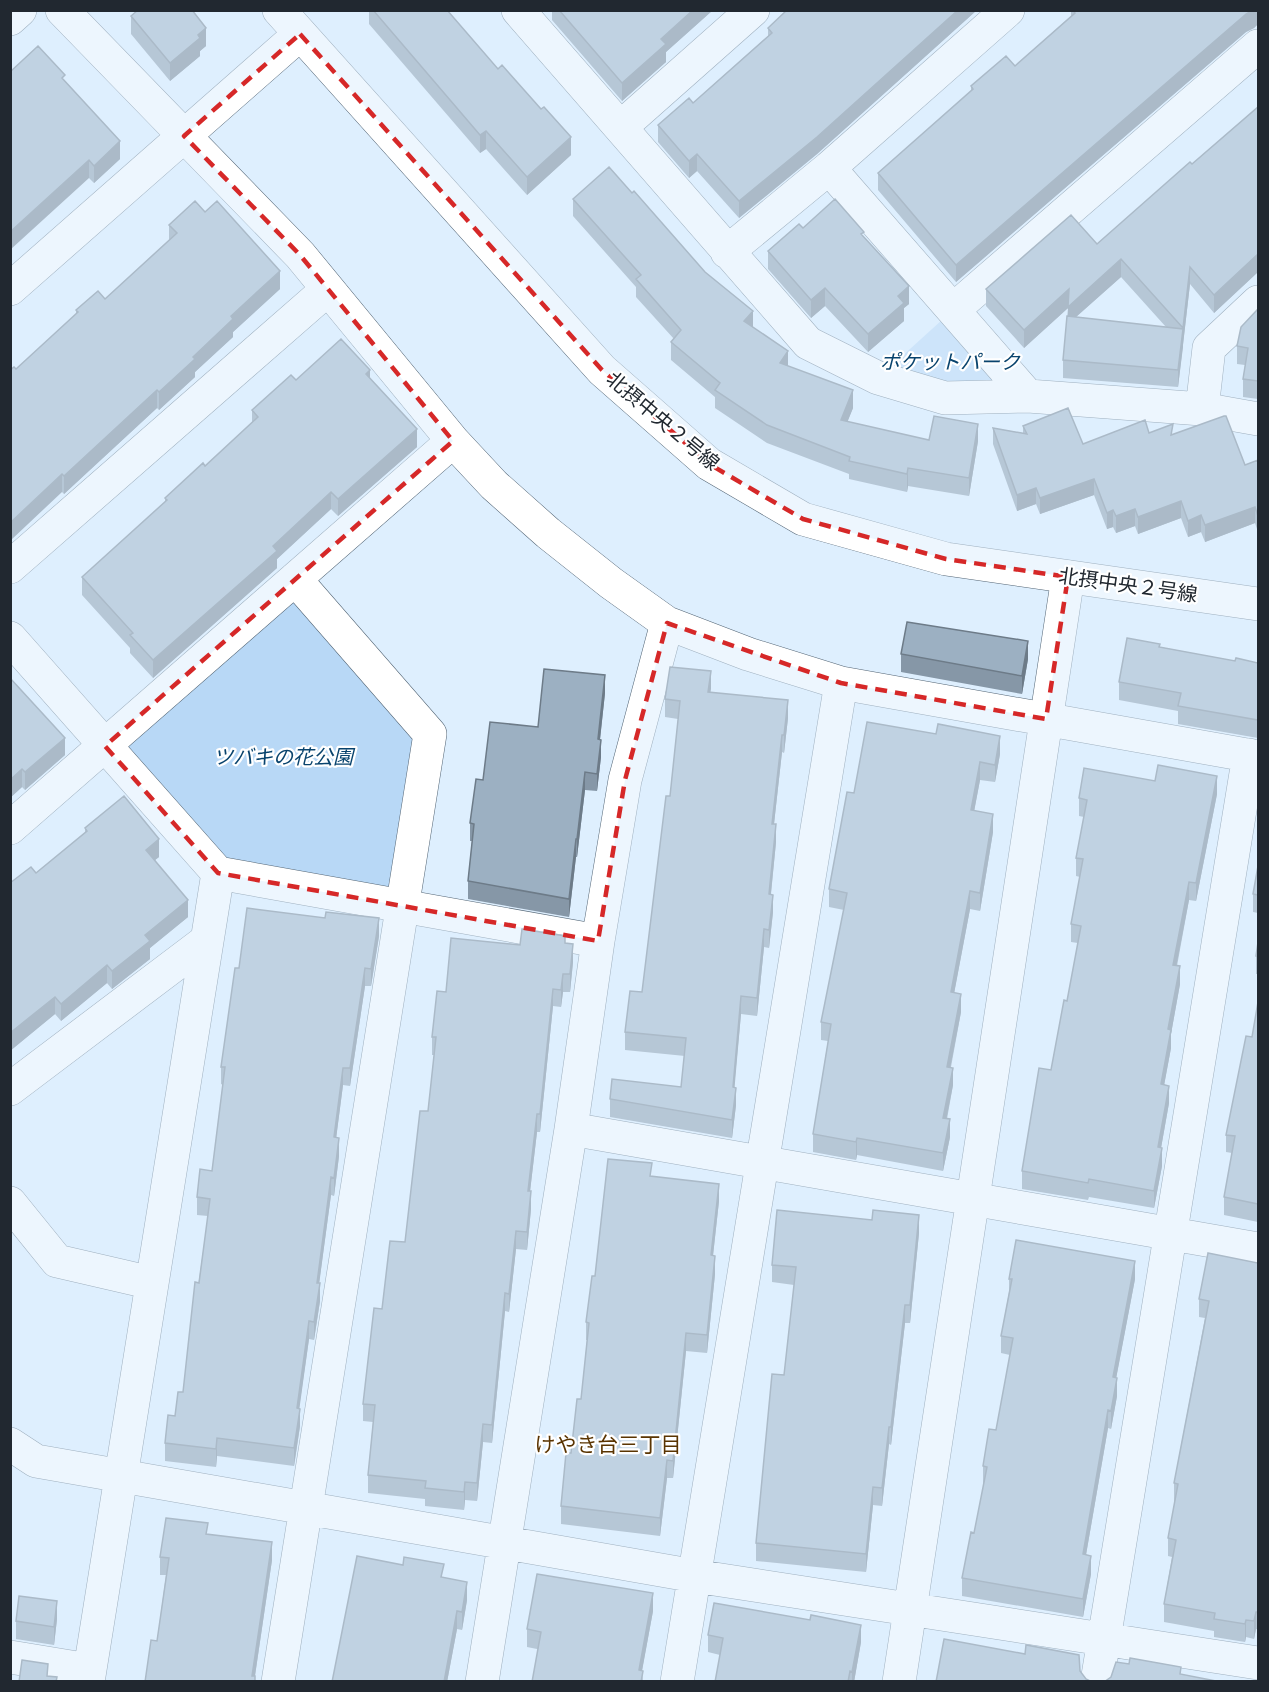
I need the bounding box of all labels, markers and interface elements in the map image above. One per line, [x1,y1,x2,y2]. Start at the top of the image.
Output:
park label: ポケットパーク [880,350,1021,374]
street label: 北摂中央２号線 [602,367,724,475]
street label: 北摂中央２号線 [1057,563,1199,607]
park label: ツバキの花公園 [213,745,356,769]
district label: けやき台三丁目 [535,1432,682,1458]

